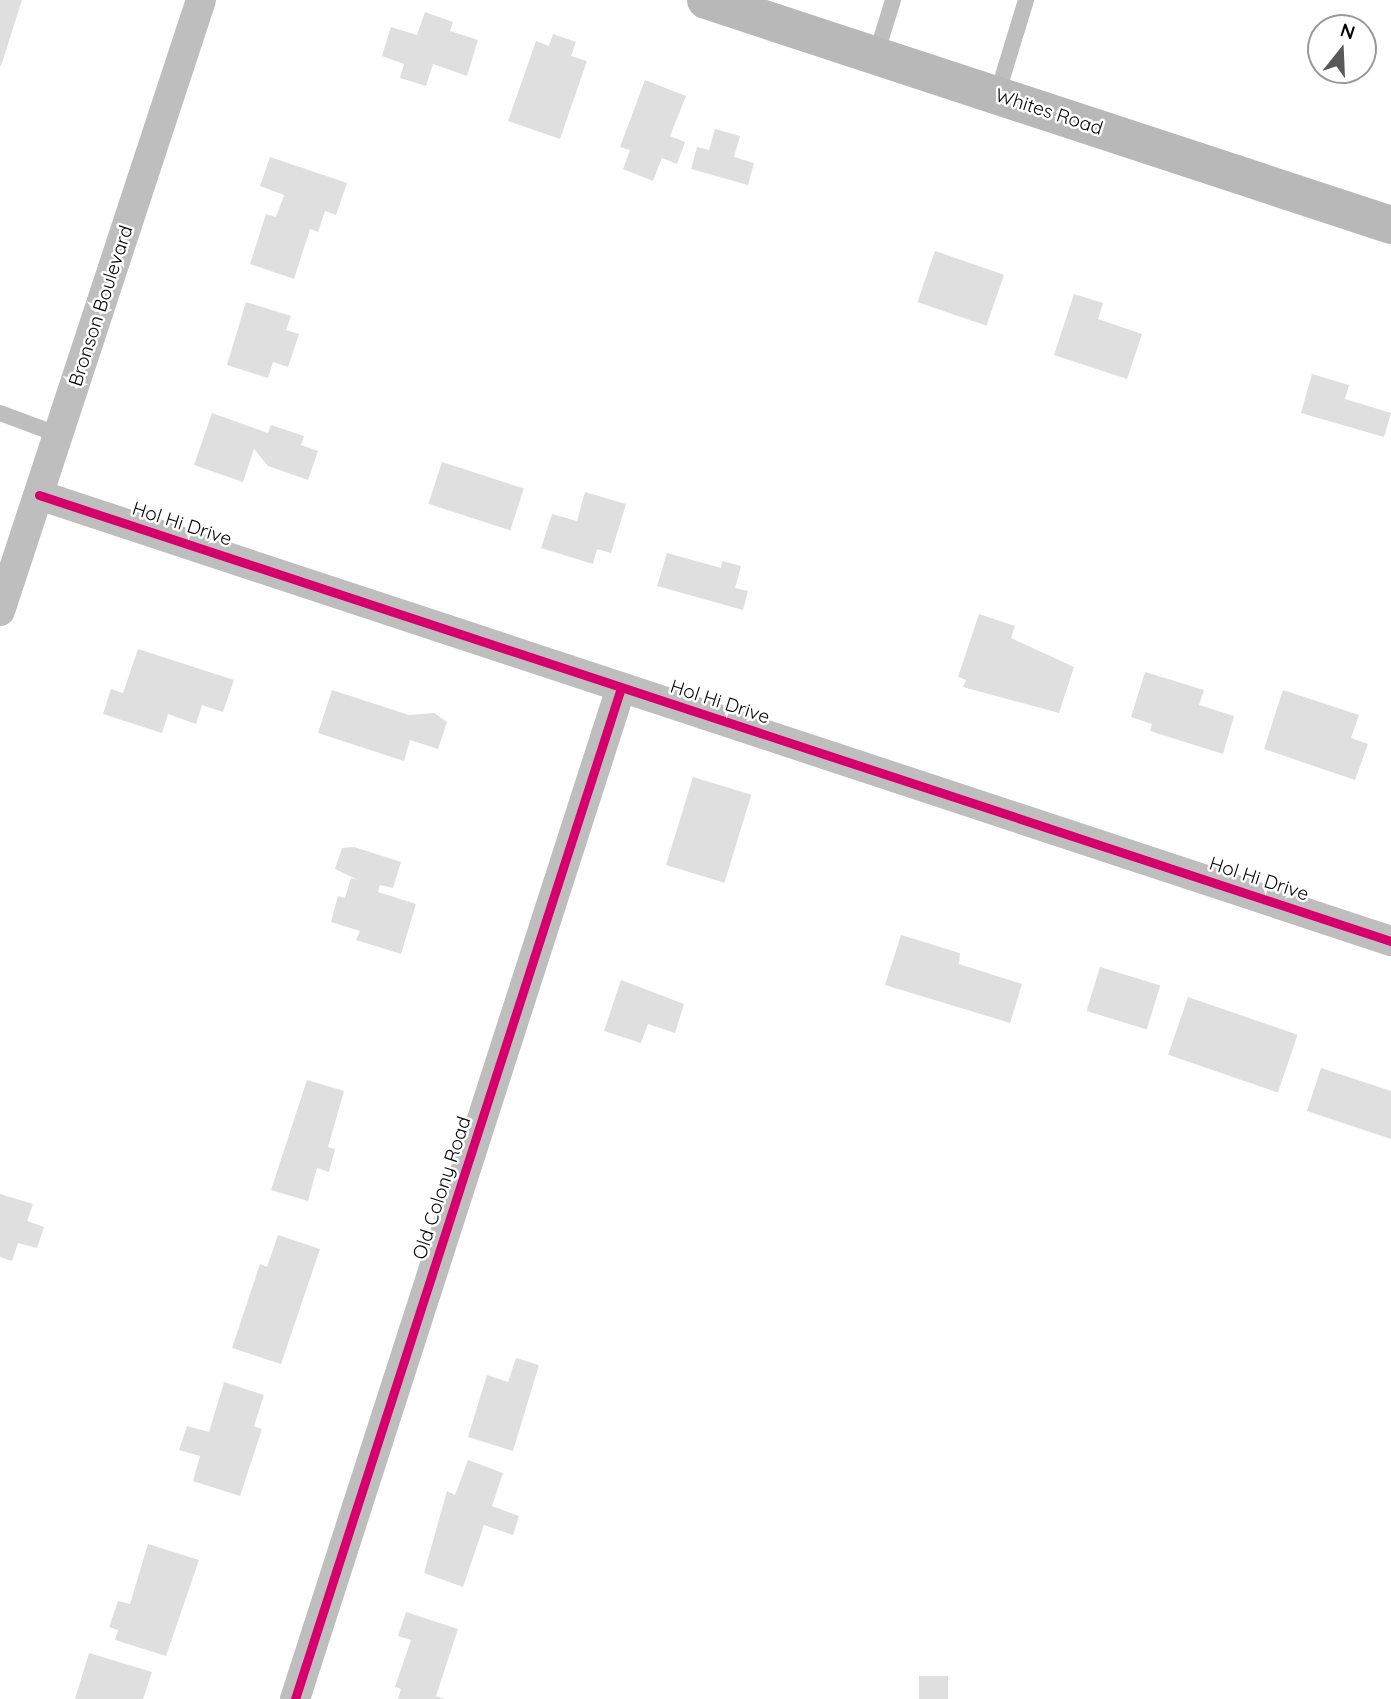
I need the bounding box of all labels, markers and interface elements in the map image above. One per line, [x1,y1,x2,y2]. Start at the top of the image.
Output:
north arrow [1307,14,1377,84]
text: N [1338,17,1358,45]
street label: Whites Road [992,84,1106,140]
street label: Bronson Boulevard [64,223,138,389]
street label: Hol Hi Drive [129,497,235,551]
street label: Hol Hi Drive [667,675,773,729]
street label: Hol Hi Drive [1206,852,1312,906]
street label: Old Colony Road [408,1114,476,1262]

